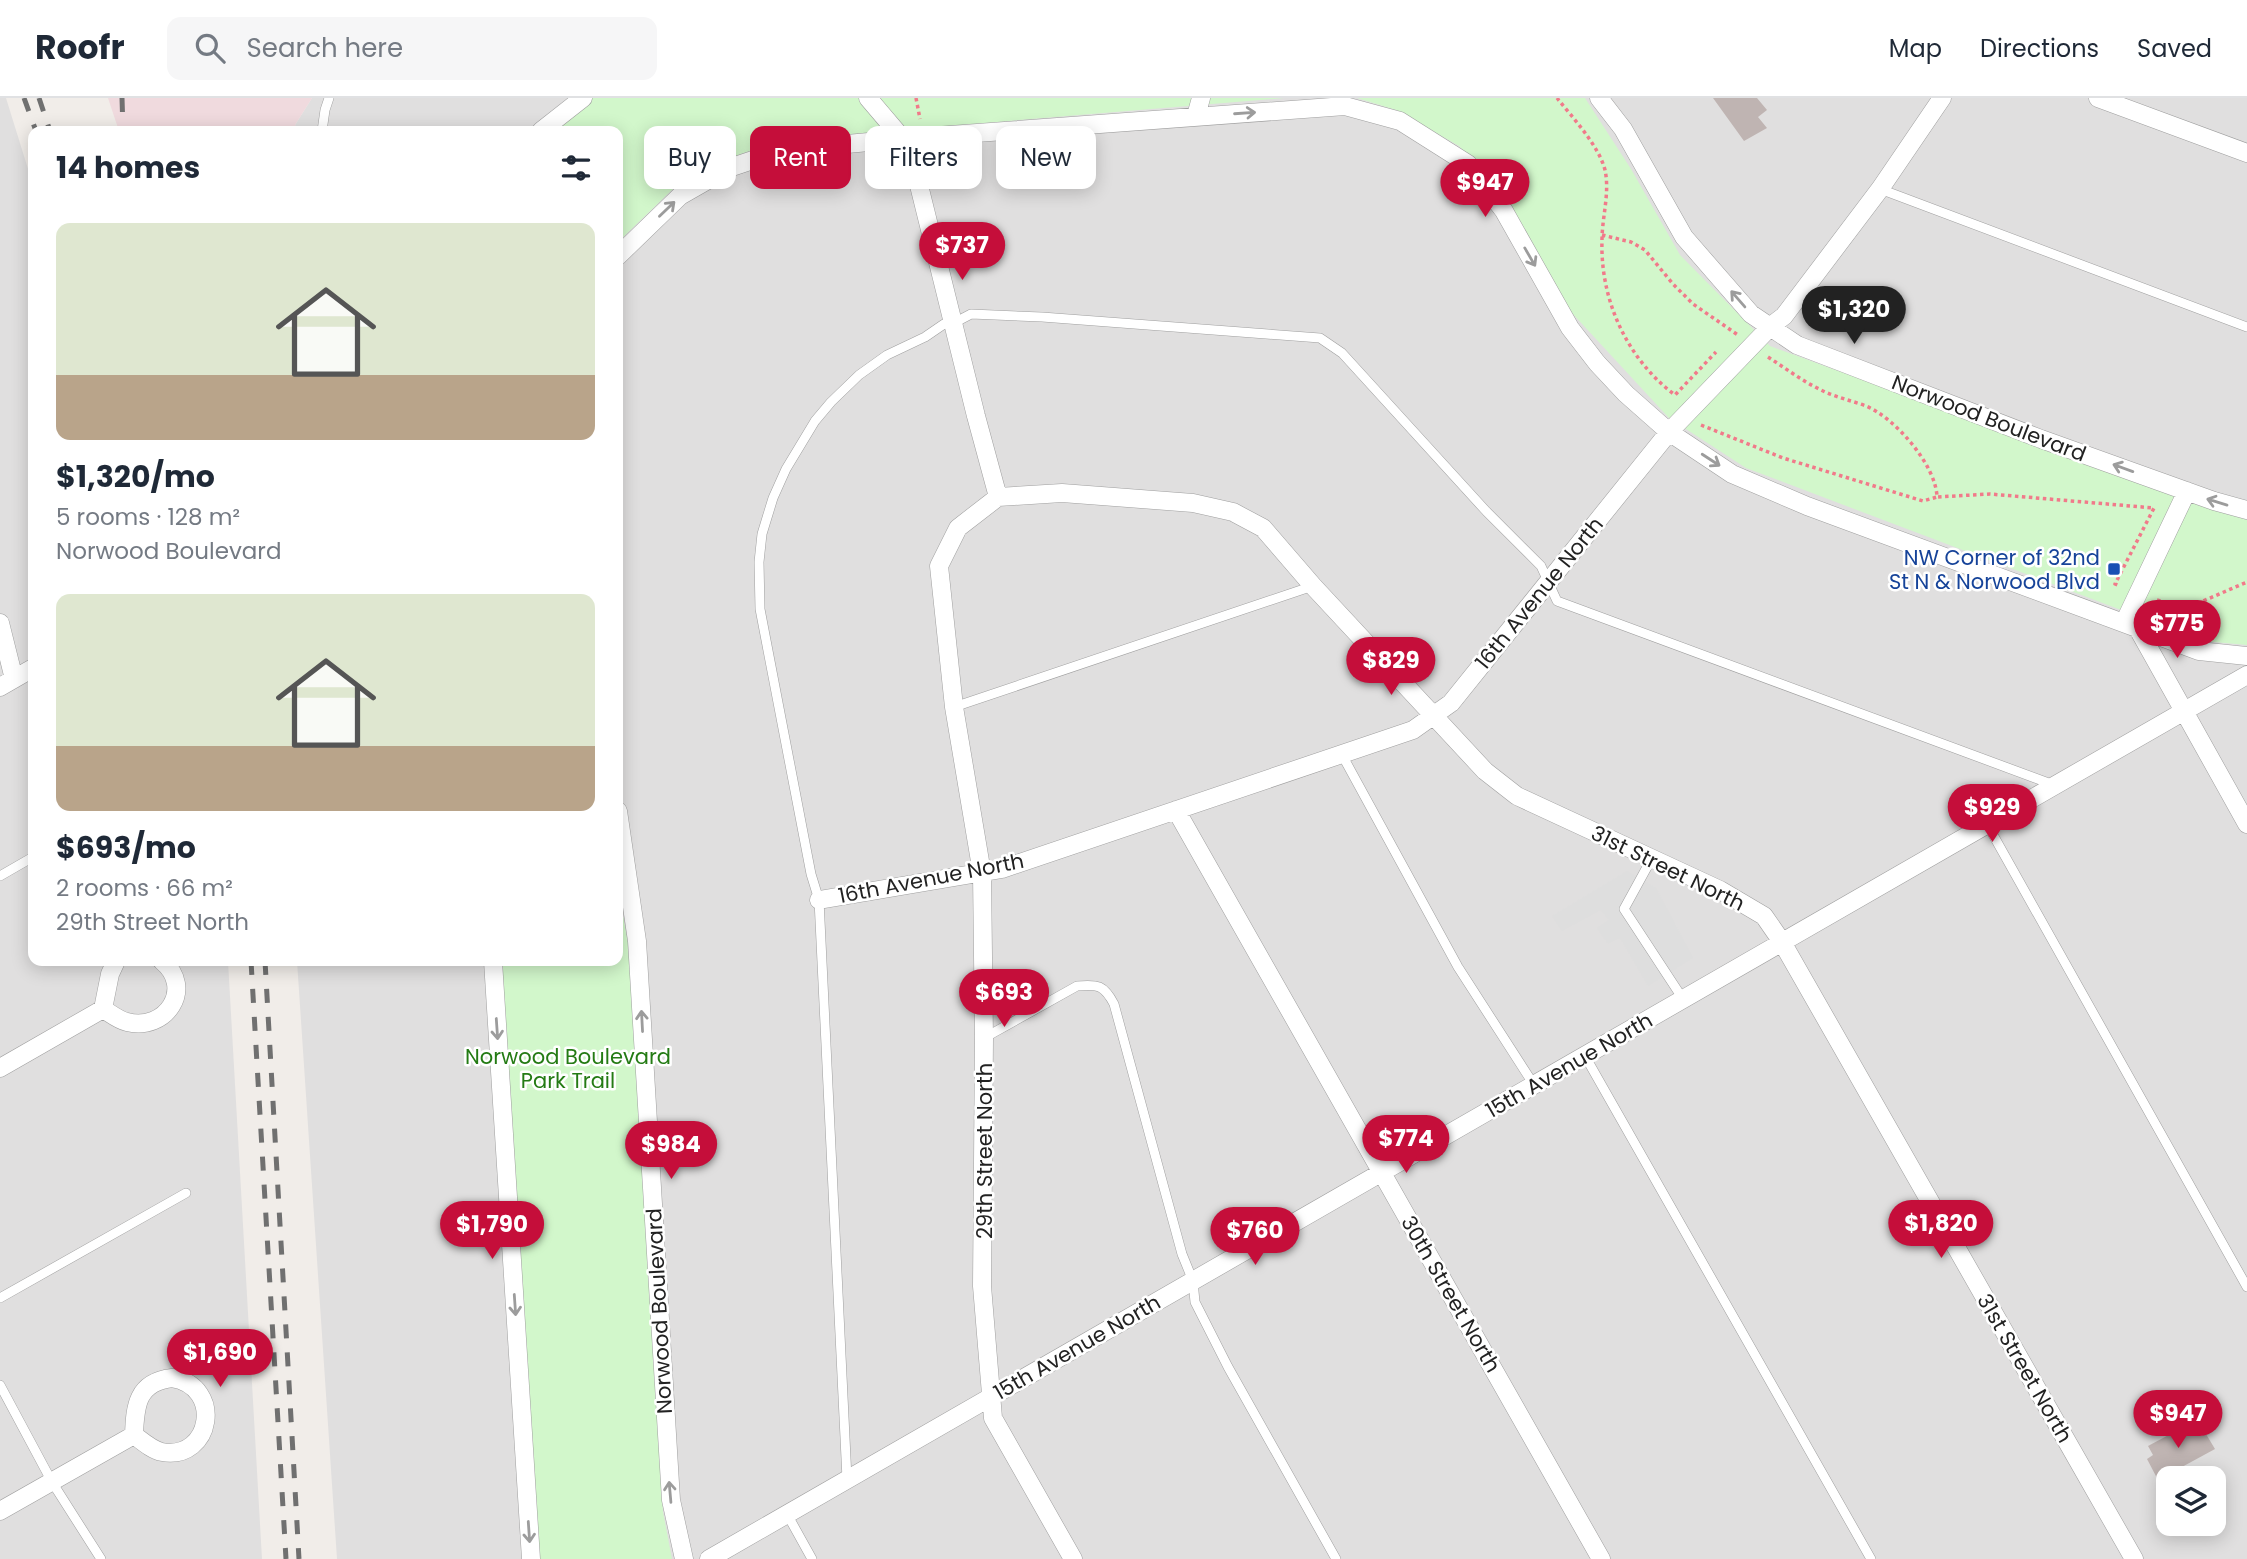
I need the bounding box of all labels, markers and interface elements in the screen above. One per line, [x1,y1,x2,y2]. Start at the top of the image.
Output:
search box [167,17,657,80]
text: Roofr [35,24,125,71]
icon: search [191,29,229,67]
text: Search here [247,30,403,66]
text: Map [1889,32,1942,65]
text: Directions [1980,32,2099,65]
text: Saved [2137,32,2212,65]
one-way arrow [1233,106,1256,119]
chip: Buy [644,126,736,189]
chip: Rent [750,126,851,189]
chip: Filters [865,126,982,189]
chip: New [996,126,1096,189]
text: 14 homes [56,146,200,189]
icon: filters [557,149,595,187]
pin: $947 [1444,159,1526,219]
text: $947 [1456,166,1514,198]
one-way arrow [658,201,675,218]
pin: $737 [921,222,1003,282]
text: $737 [935,229,989,261]
one-way arrow [1524,246,1537,267]
icon: home [263,269,389,395]
pin: $1,320 [1797,286,1911,346]
one-way arrow [1730,291,1746,309]
text: $1,320 [1818,293,1890,325]
street label: Norwood Boulevard [1888,368,2090,468]
one-way arrow [1701,453,1720,467]
text: $1,320/mo [56,455,215,498]
one-way arrow [2112,461,2134,473]
one-way arrow [2206,494,2228,507]
text: 5 rooms · 128 m² [56,501,240,533]
street label: 16th Avenue North [1468,511,1610,675]
text: Norwood Boulevard [56,535,282,567]
place label: NW Corner of 32nd St N & Norwood Blvd [1889,543,2100,596]
marker: NW Corner of 32nd St N & Norwood Blvd [2106,561,2122,577]
pin: $775 [2136,601,2218,660]
text: $775 [2150,607,2204,639]
pin: $829 [1350,638,1432,697]
icon: home [263,640,389,766]
text: $829 [1362,644,1420,676]
pin: $929 [1951,784,2033,844]
text: $929 [1964,791,2020,823]
street label: 31st Street North [1586,818,1750,918]
text: $693/mo [56,826,196,869]
street label: 16th Avenue North [836,846,1026,910]
text: 2 rooms · 66 m² [56,872,233,904]
text: 29th Street North [56,906,249,938]
pin: $693 [963,970,1045,1029]
text: $693 [975,976,1033,1008]
street label: 15th Avenue North [1480,1005,1658,1125]
one-way arrow [635,1010,648,1032]
one-way arrow [491,1017,504,1040]
park label: Norwood Boulevard Park Trail [465,1042,671,1095]
street label: 29th Street North [970,1063,999,1239]
pin: $774 [1365,1116,1447,1175]
pin: $984 [630,1122,712,1181]
text: $774 [1378,1122,1434,1154]
text: $984 [641,1128,701,1160]
pin: $1,820 [1884,1200,1998,1260]
pin: $1,790 [435,1202,549,1261]
street label: Norwood Boulevard [639,1207,679,1415]
text: $1,820 [1904,1207,1978,1239]
text: $1,790 [456,1208,528,1240]
pin: $760 [1214,1208,1296,1267]
street label: 30th Street North [1394,1210,1508,1378]
text: $760 [1226,1214,1284,1246]
street label: 15th Avenue North [988,1287,1166,1407]
street label: 31st Street North [1971,1288,2079,1448]
one-way arrow [508,1293,521,1316]
pin: $1,690 [163,1330,277,1389]
text: $1,690 [183,1336,257,1368]
pin: $947 [2137,1390,2219,1450]
text: $947 [2149,1397,2207,1429]
map controls [2156,1466,2226,1536]
button: layers [2156,1466,2226,1536]
one-way arrow [663,1481,676,1504]
one-way arrow [523,1520,536,1543]

